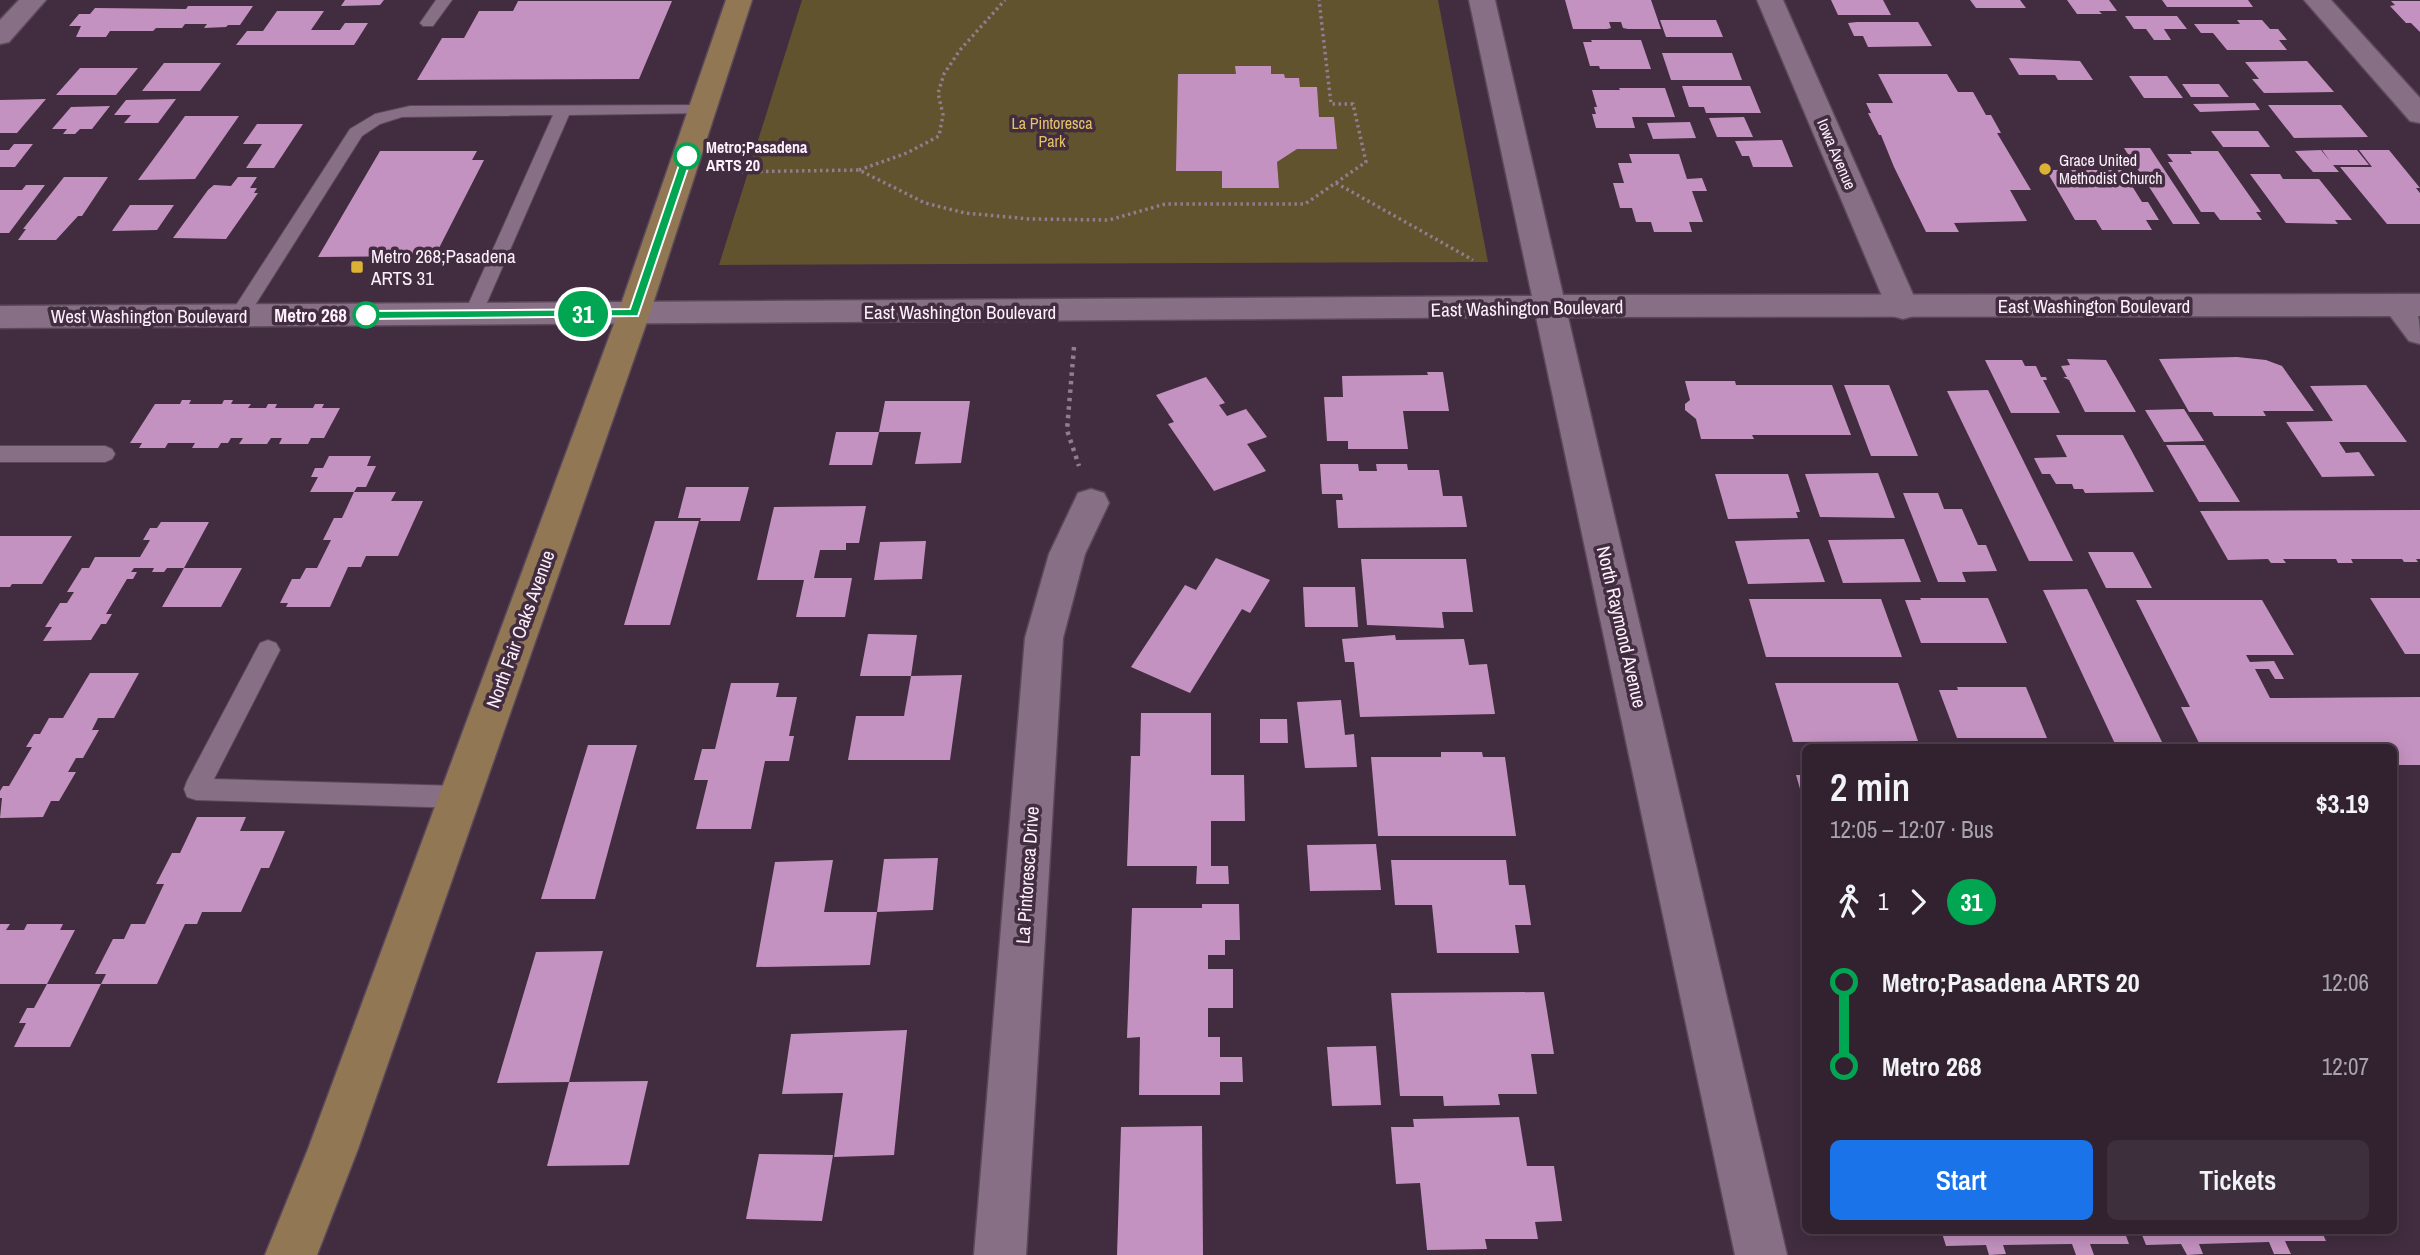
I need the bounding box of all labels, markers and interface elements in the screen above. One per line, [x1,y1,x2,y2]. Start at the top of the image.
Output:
park label: La Pintoresca Park [1012,112,1093,152]
street label: Iowa Avenue [1812,115,1862,193]
place label: Metro;Pasadena ARTS 20 [706,136,808,176]
marker: Metro;Pasadena ARTS 20 [674,143,700,169]
place label: Grace United Methodist Church [2059,149,2163,189]
marker: Grace United Methodist Church [2037,161,2053,177]
place label: Metro 268;Pasadena ARTS 31 [370,243,516,291]
marker: Metro 268;Pasadena ARTS 31 [349,259,365,275]
line badge: 31 [552,291,614,337]
street label: East Washington Boulevard [1430,293,1624,323]
street label: East Washington Boulevard [1998,293,2190,319]
text: 31 [572,298,594,330]
street label: East Washington Boulevard [864,299,1056,325]
place label: Metro 268 [274,302,347,328]
marker: Metro 268 [353,302,379,328]
street label: West Washington Boulevard [51,303,247,329]
street label: North Raymond Avenue [1591,544,1653,710]
street label: North Fair Oaks Avenue [479,547,561,711]
text: 2 min [1830,762,1910,813]
text: $3.19 [2316,786,2369,821]
street label: La Pintoresca Drive [1009,805,1045,945]
text: 12:05 – 12:07 · Bus [1830,814,1994,845]
icon: walk [1830,883,1868,921]
icon: forward [1899,883,1937,921]
text: 1 [1878,886,1889,917]
text: 31 [1961,886,1982,918]
text: Metro;Pasadena ARTS 20 [1882,965,2140,1000]
text: 12:06 [2322,967,2369,998]
text: Metro 268 [1882,1049,1982,1084]
text: 12:07 [2322,1051,2369,1082]
button: Start [1830,1140,2093,1220]
button: Tickets [2107,1140,2369,1220]

